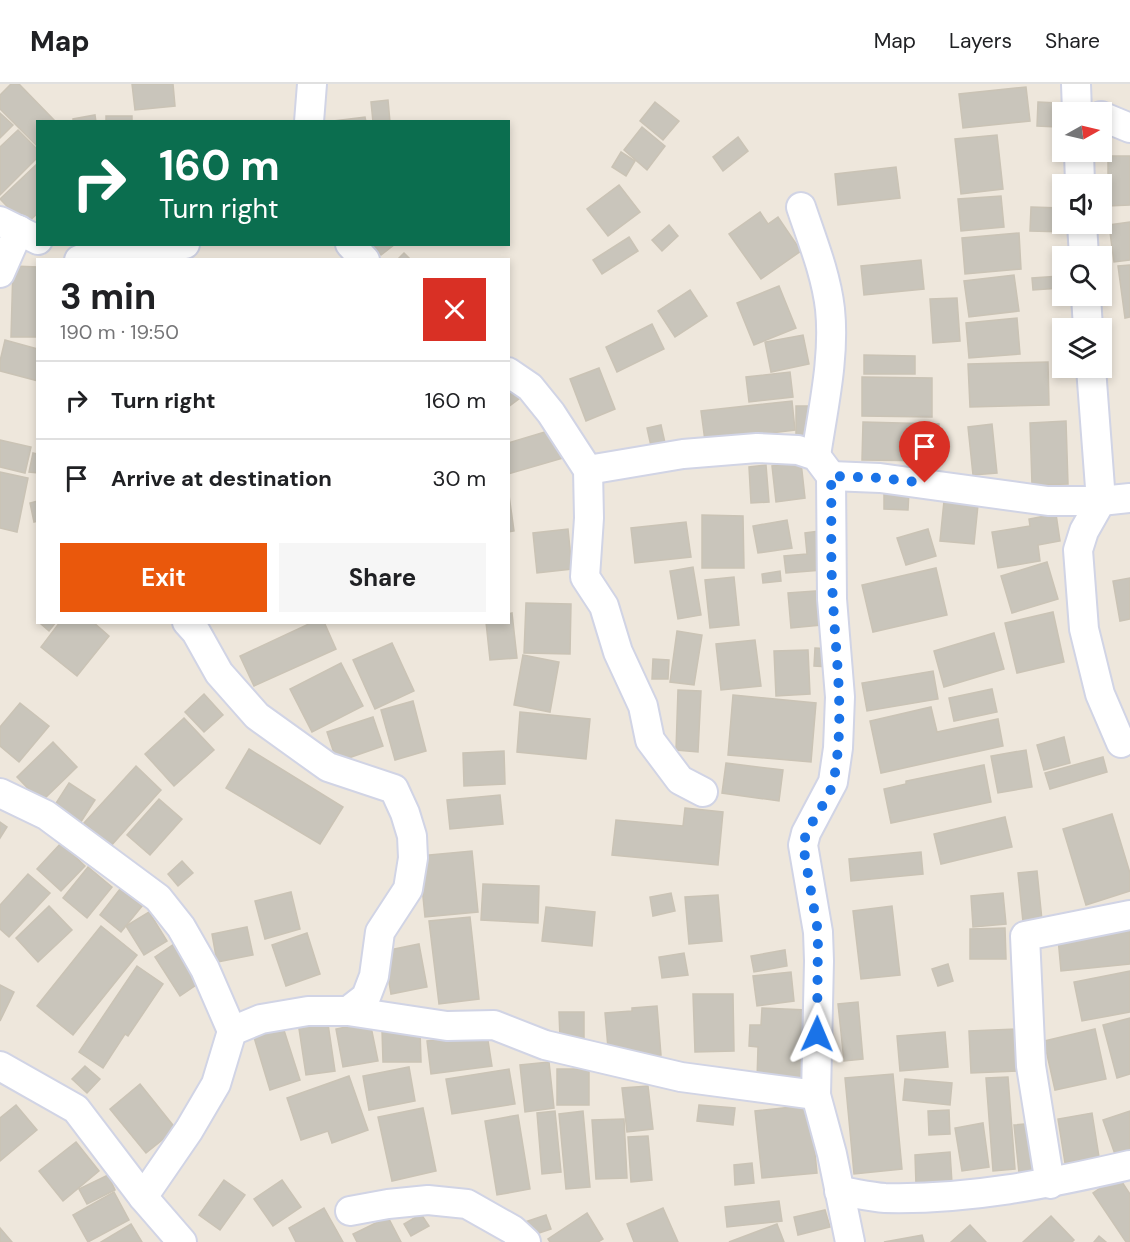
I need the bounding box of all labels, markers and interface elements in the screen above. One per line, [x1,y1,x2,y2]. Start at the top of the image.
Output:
text: Map [30,23,90,60]
text: Map [874,27,916,55]
text: Layers [949,27,1012,55]
text: Share [1045,27,1100,55]
north arrow [1052,102,1112,162]
map controls [1052,102,1112,378]
text: 160 m [159,138,280,193]
icon: right [60,144,138,222]
button: sound [1052,174,1112,234]
text: Turn right [159,191,279,226]
button: search [1052,246,1112,306]
text: 3 min [60,273,156,320]
button: close [423,278,486,341]
button: layers [1052,318,1112,378]
text: 190 m · 19:50 [60,319,179,345]
icon: right [60,384,93,417]
text: Turn right [111,386,216,415]
text: 160 m [425,386,486,415]
pin [899,421,950,483]
icon: arrive [908,430,941,463]
icon: arrive [60,462,93,495]
text: Arrive at destination [111,464,332,493]
text: 30 m [432,464,486,493]
button: Exit [60,543,267,612]
button: Share [279,543,486,612]
position arrow [785,1002,849,1066]

